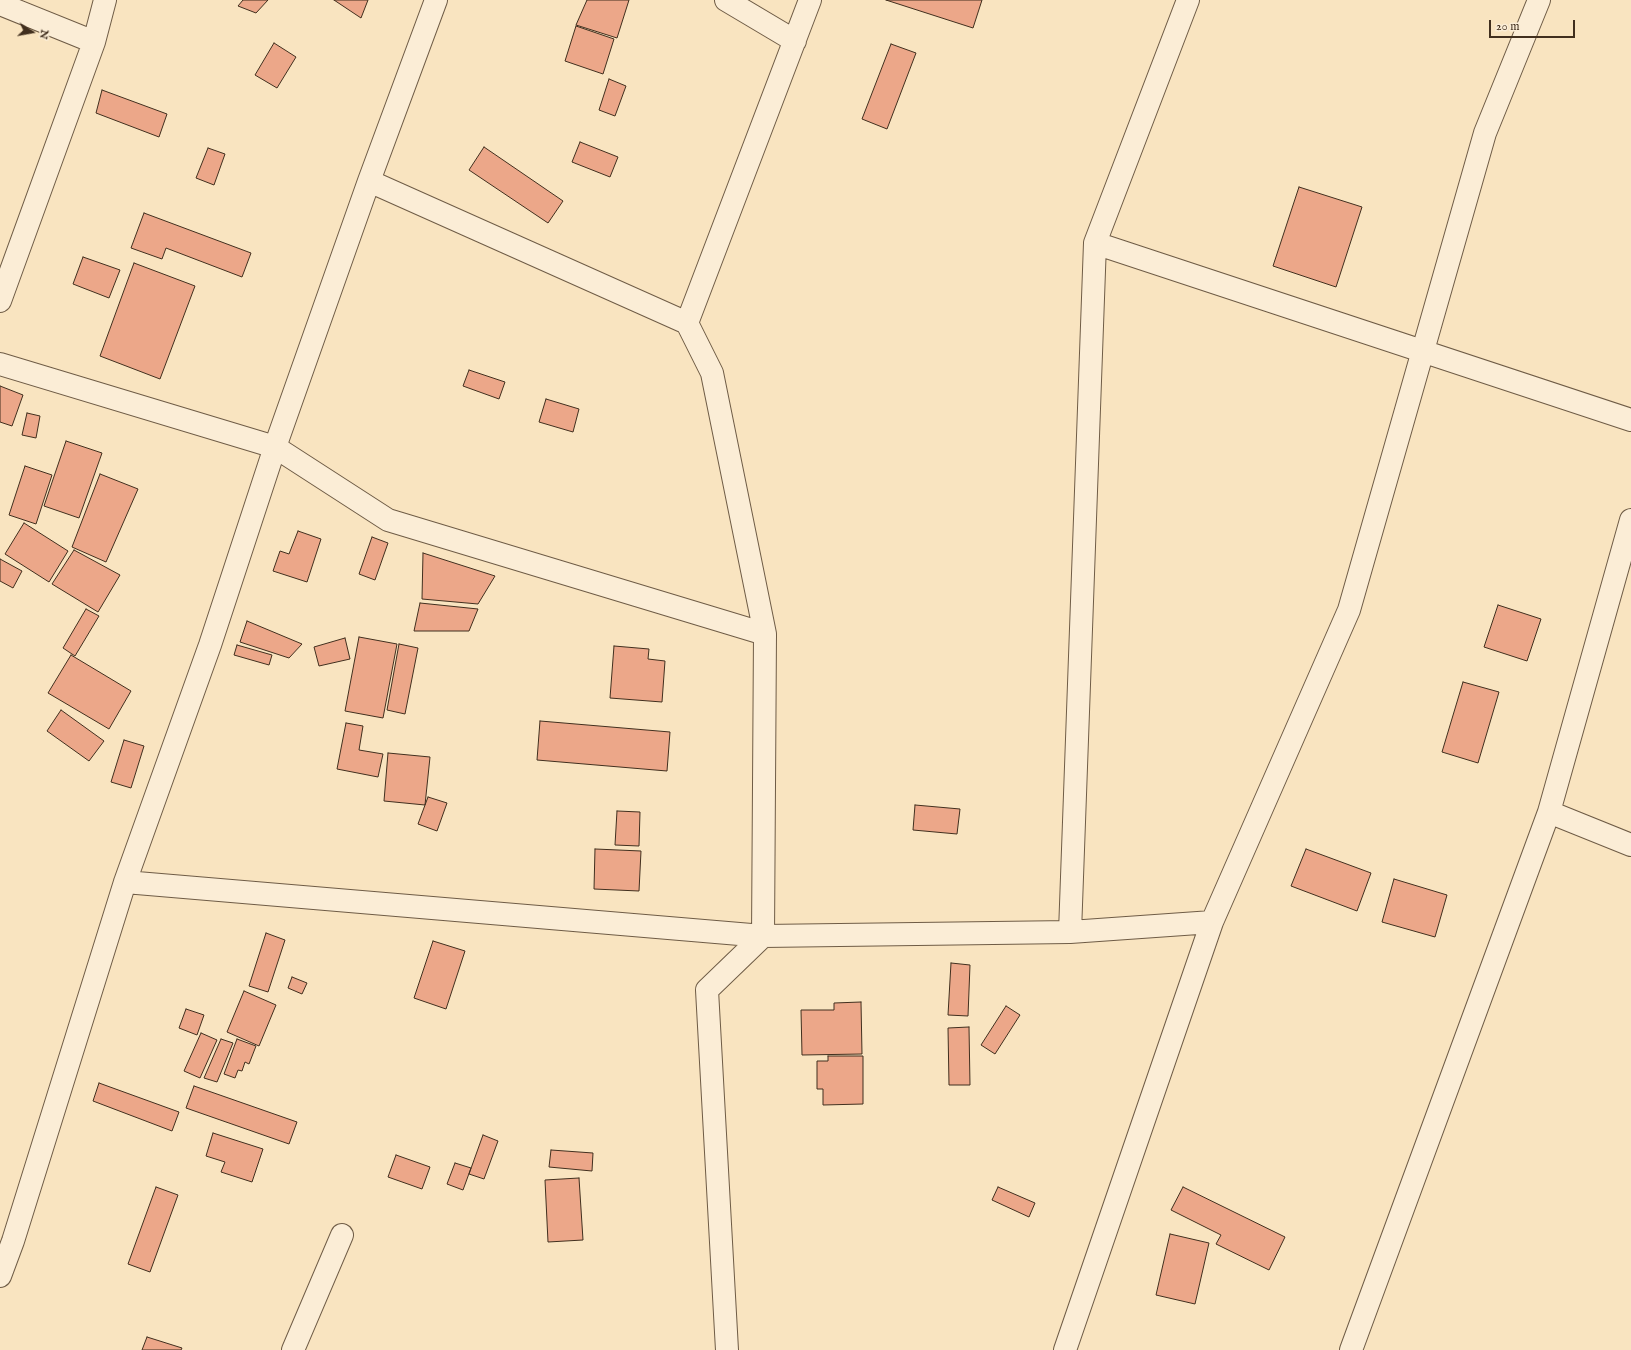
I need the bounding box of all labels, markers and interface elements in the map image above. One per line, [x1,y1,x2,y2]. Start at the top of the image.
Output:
north arrow [12,12,52,52]
scale bar [1491,12,1577,38]
text: 20 m [1496,19,1519,34]
text: N [36,28,52,40]

